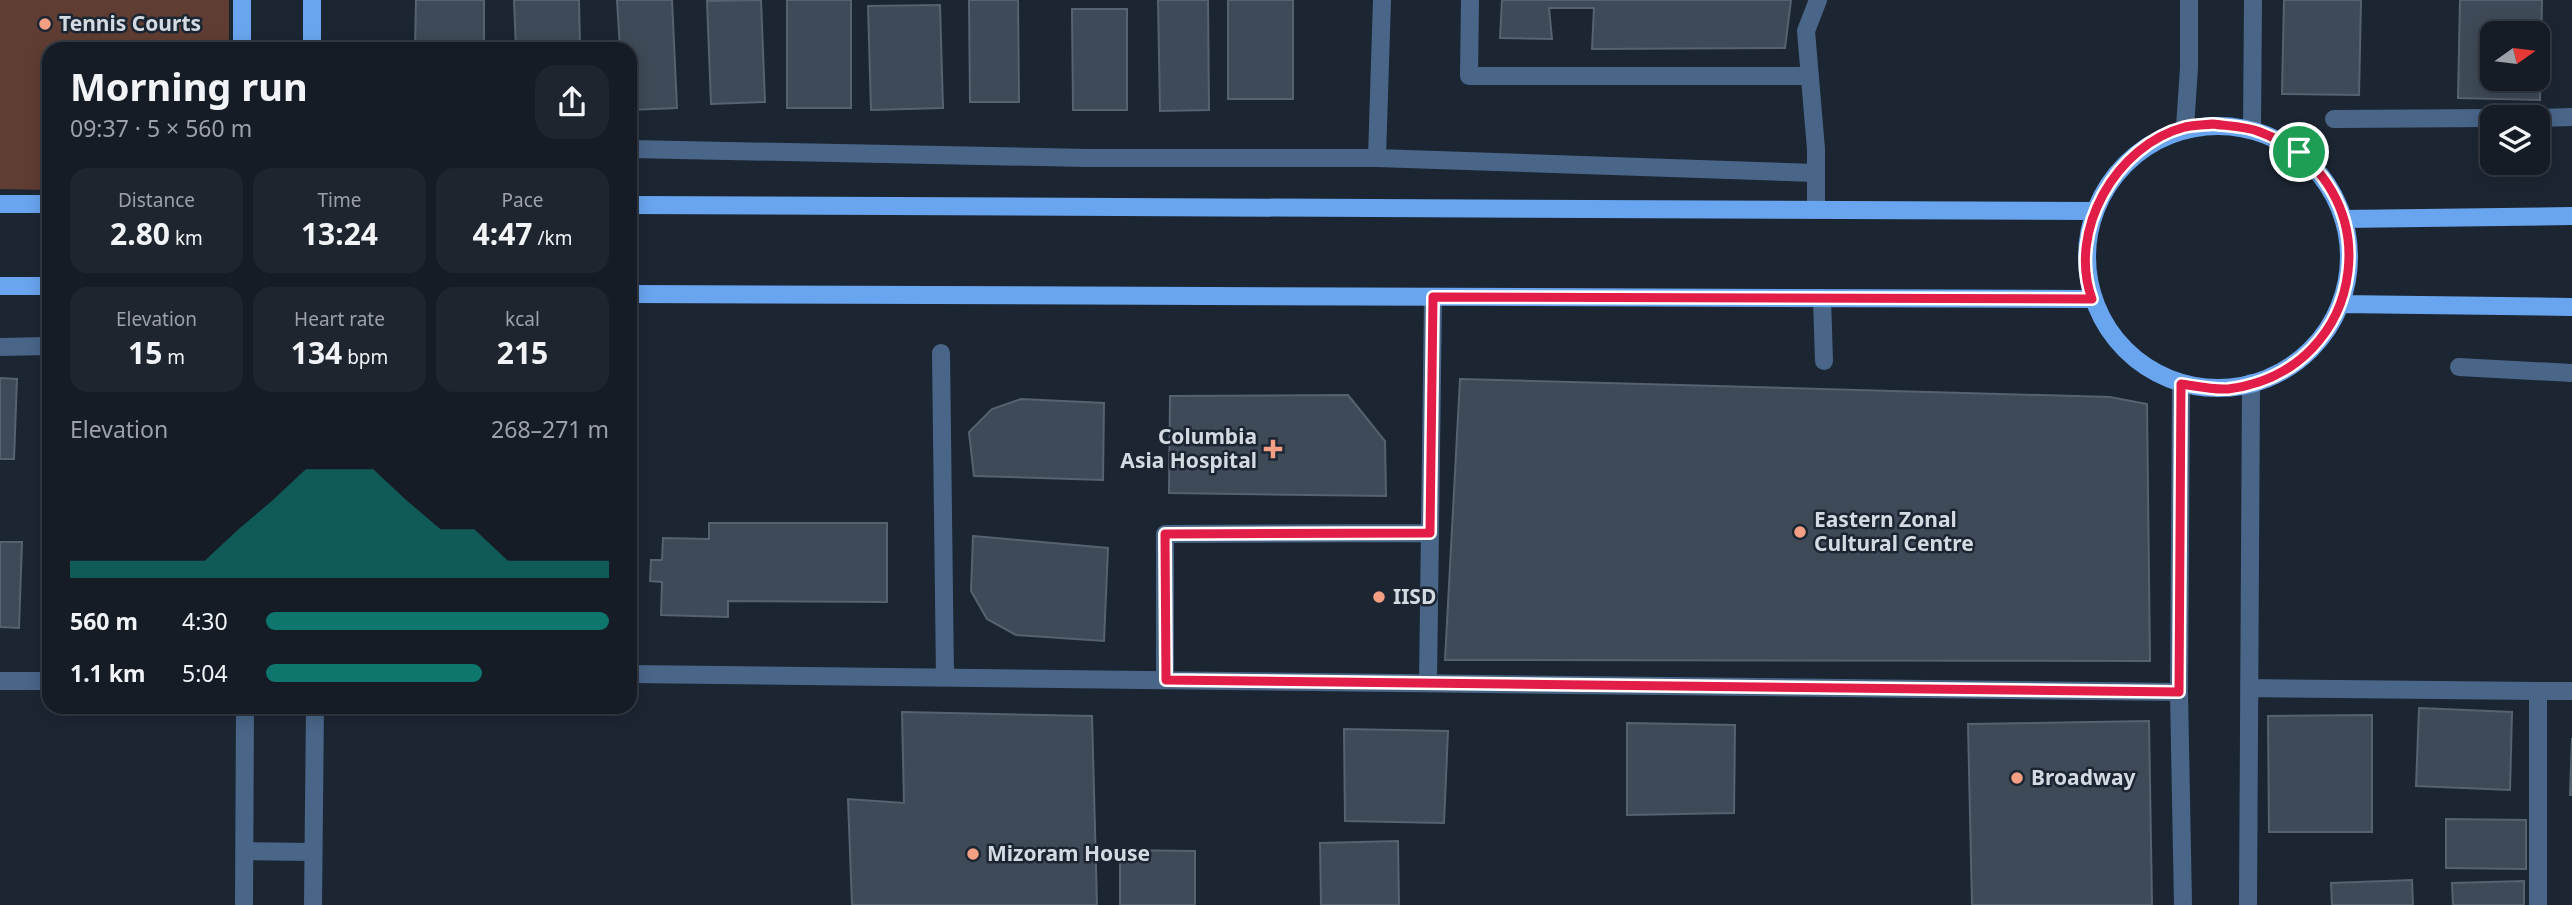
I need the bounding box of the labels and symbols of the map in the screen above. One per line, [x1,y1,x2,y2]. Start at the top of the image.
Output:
place label: Tennis Courts [59,9,201,37]
marker: Tennis Courts [37,16,53,32]
north arrow [2480,21,2550,91]
pin [2269,122,2329,182]
place label: Columbia Asia Hospital [1120,422,1257,474]
marker: Columbia Asia Hospital [1263,439,1283,459]
place label: Eastern Zonal Cultural Centre [1814,505,1974,557]
marker: Eastern Zonal Cultural Centre [1792,524,1808,540]
place label: IISD [1393,582,1436,610]
marker: IISD [1371,589,1387,605]
place label: Broadway [2031,763,2135,791]
marker: Broadway [2009,770,2025,786]
place label: Mizoram House [987,839,1150,867]
marker: Mizoram House [965,846,981,862]

